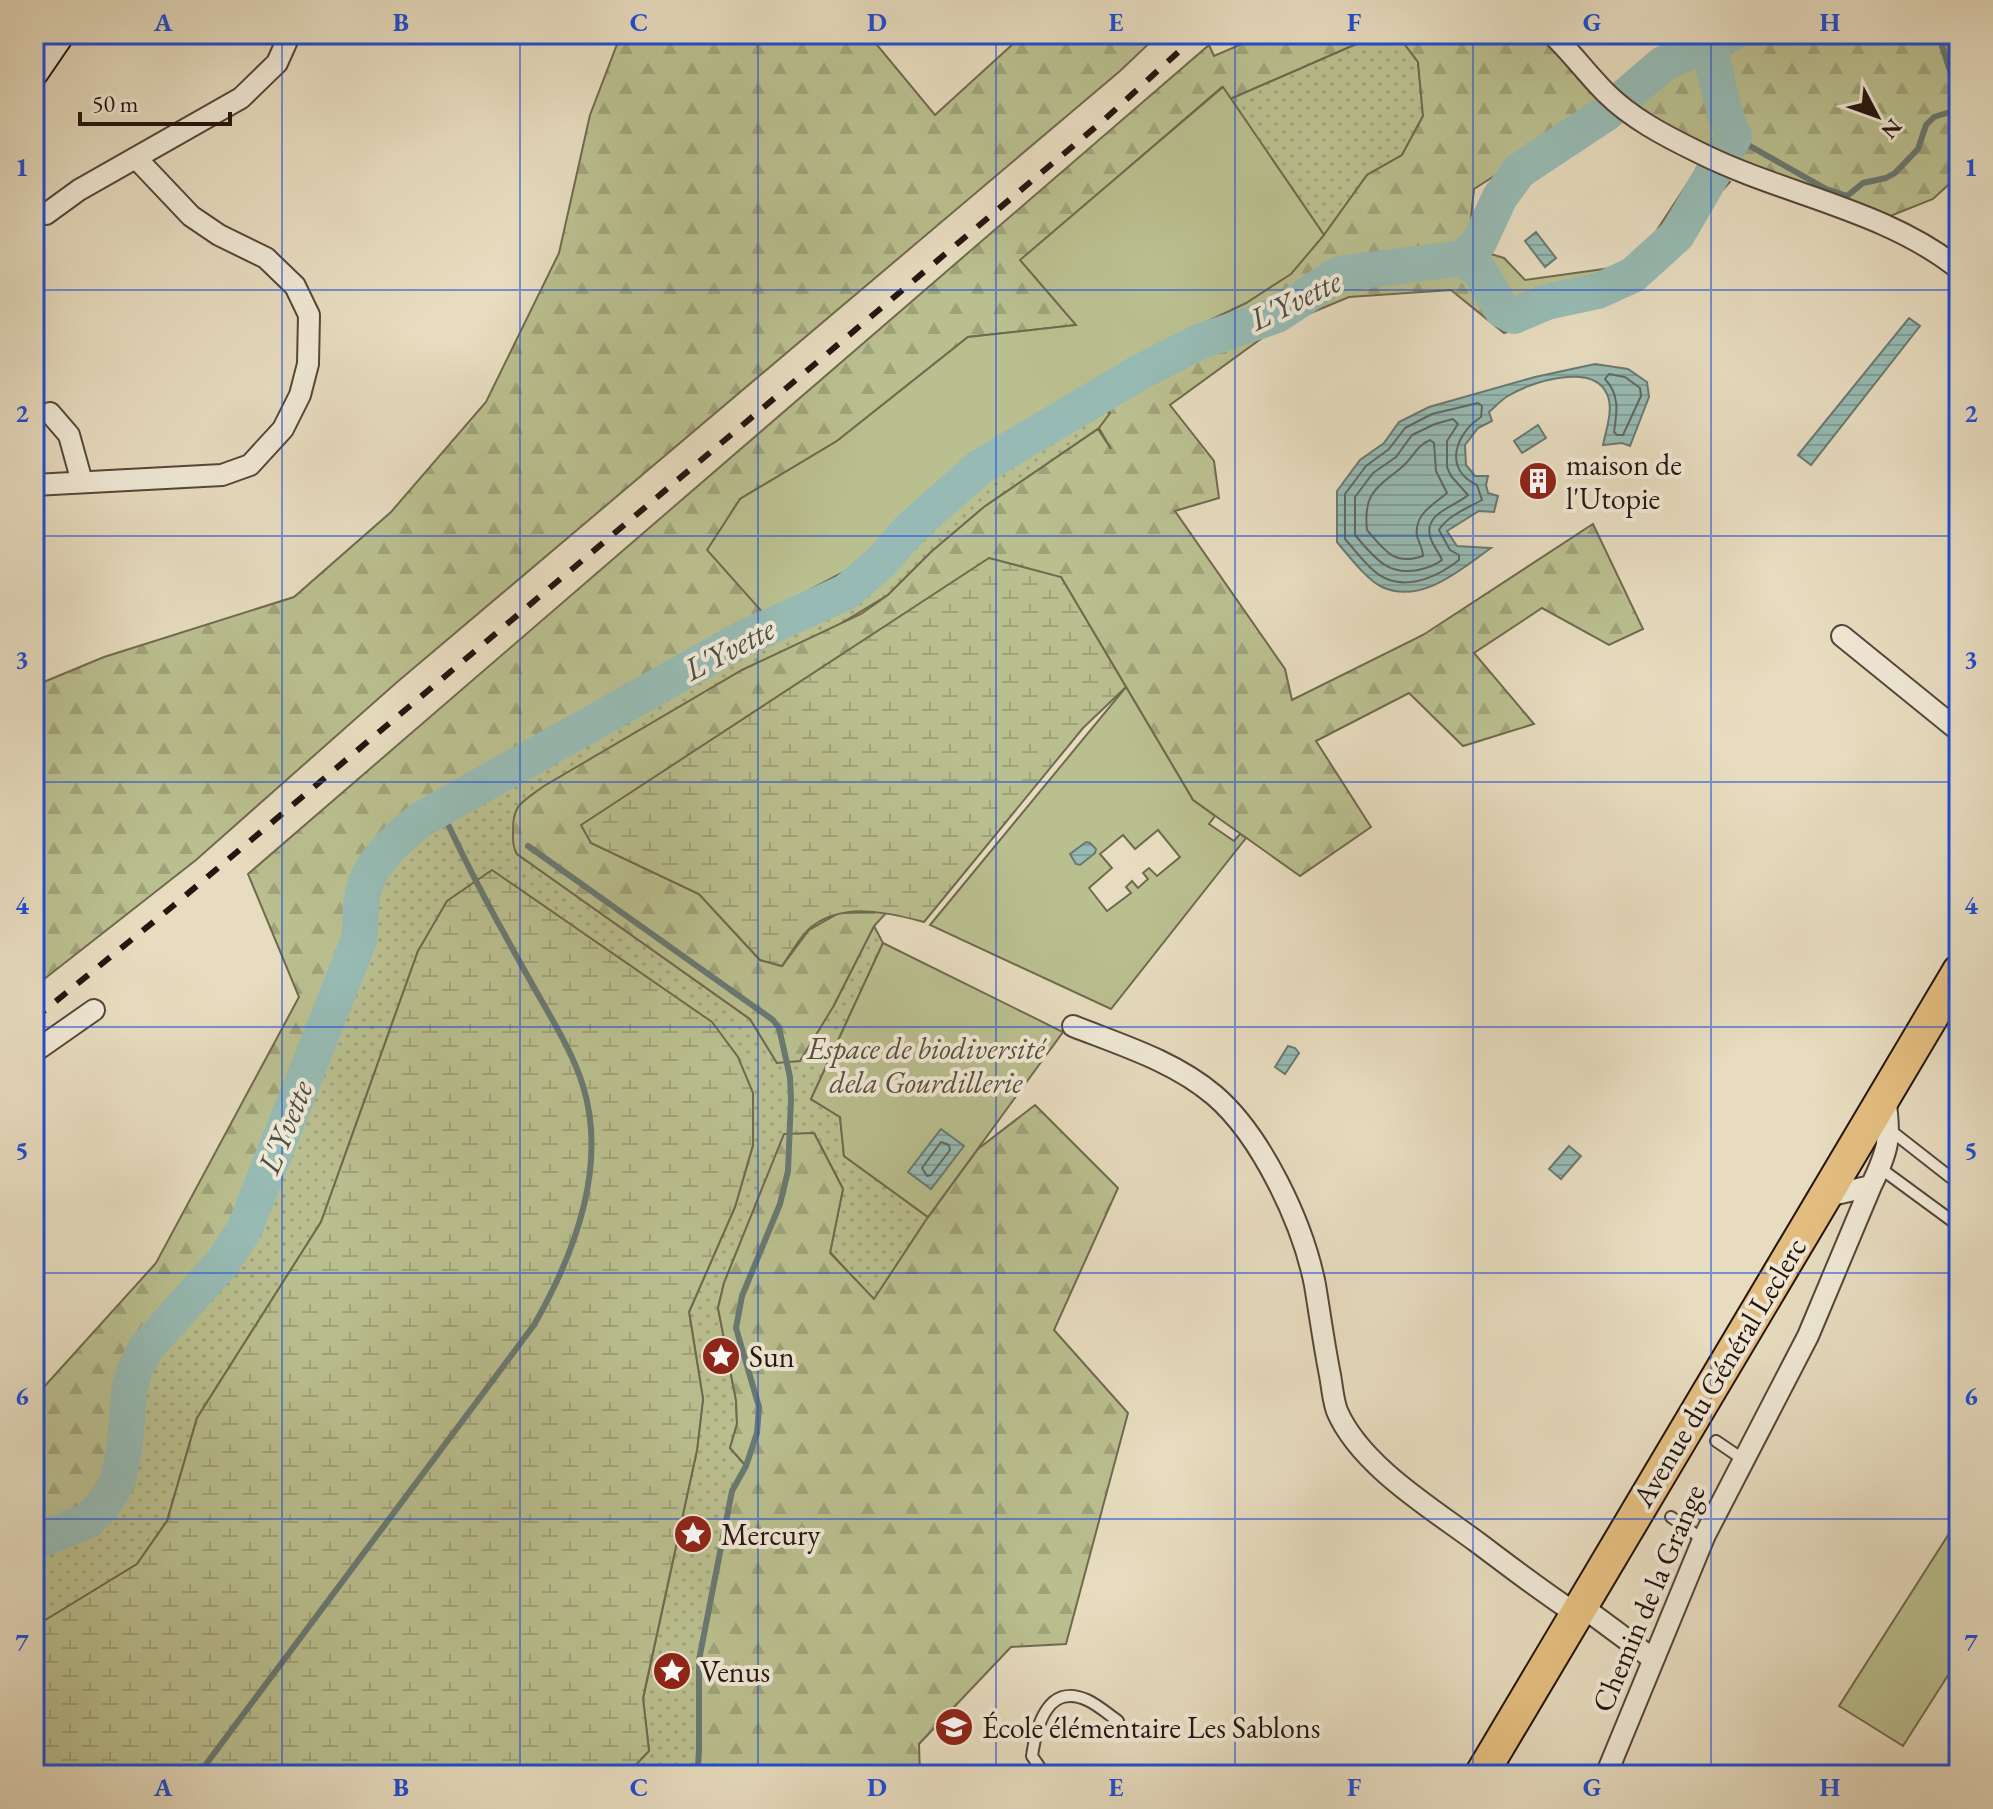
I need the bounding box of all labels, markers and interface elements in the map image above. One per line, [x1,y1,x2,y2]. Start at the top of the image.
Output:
text: A [153,5,173,39]
text: B [393,5,409,39]
text: C [630,5,648,39]
text: D [867,5,887,39]
text: E [1109,5,1124,39]
text: F [1347,5,1361,39]
text: G [1583,5,1602,39]
text: H [1820,5,1841,39]
scale bar [80,76,230,126]
north arrow [1837,76,1917,156]
text: 50 m [92,88,139,119]
text: N [1875,113,1909,145]
text: 1 [15,150,29,184]
text: 1 [1964,150,1978,184]
water label: L'Yvette [1241,259,1349,341]
text: 2 [15,396,29,430]
text: 2 [1964,396,1978,430]
place label: maison de l'Utopie [1566,445,1682,518]
building icon: maison de l'Utopie [1517,460,1559,502]
water label: L'Yvette [675,607,783,691]
text: 3 [15,642,29,676]
text: 3 [1964,642,1978,676]
text: 4 [15,888,29,922]
text: 4 [1964,888,1978,922]
park label: Espace de biodiversité dela Gourdillerie [806,1029,1048,1102]
water label: L'Yvette [247,1073,323,1181]
text: 5 [15,1133,29,1167]
text: 5 [1964,1133,1978,1167]
street label: Avenue du Général Leclerc [1623,1230,1815,1515]
place icon: Sun [700,1335,742,1377]
place label: Sun [749,1337,795,1376]
text: 6 [15,1379,29,1413]
text: 6 [1964,1379,1978,1413]
street label: Chemin de la Grange [1582,1478,1714,1718]
place icon: Mercury [672,1513,714,1555]
place label: Mercury [721,1515,821,1554]
text: 7 [15,1625,29,1659]
text: 7 [1964,1625,1978,1659]
place icon: Venus [651,1650,693,1692]
place label: Venus [700,1652,770,1691]
school or university icon: École élémentaire Les Sablons [933,1706,975,1748]
place label: École élémentaire Les Sablons [982,1708,1320,1747]
text: A [153,1770,173,1804]
text: B [393,1770,409,1804]
text: C [630,1770,648,1804]
text: D [867,1770,887,1804]
text: E [1109,1770,1124,1804]
text: F [1347,1770,1361,1804]
text: G [1583,1770,1602,1804]
text: H [1820,1770,1841,1804]

